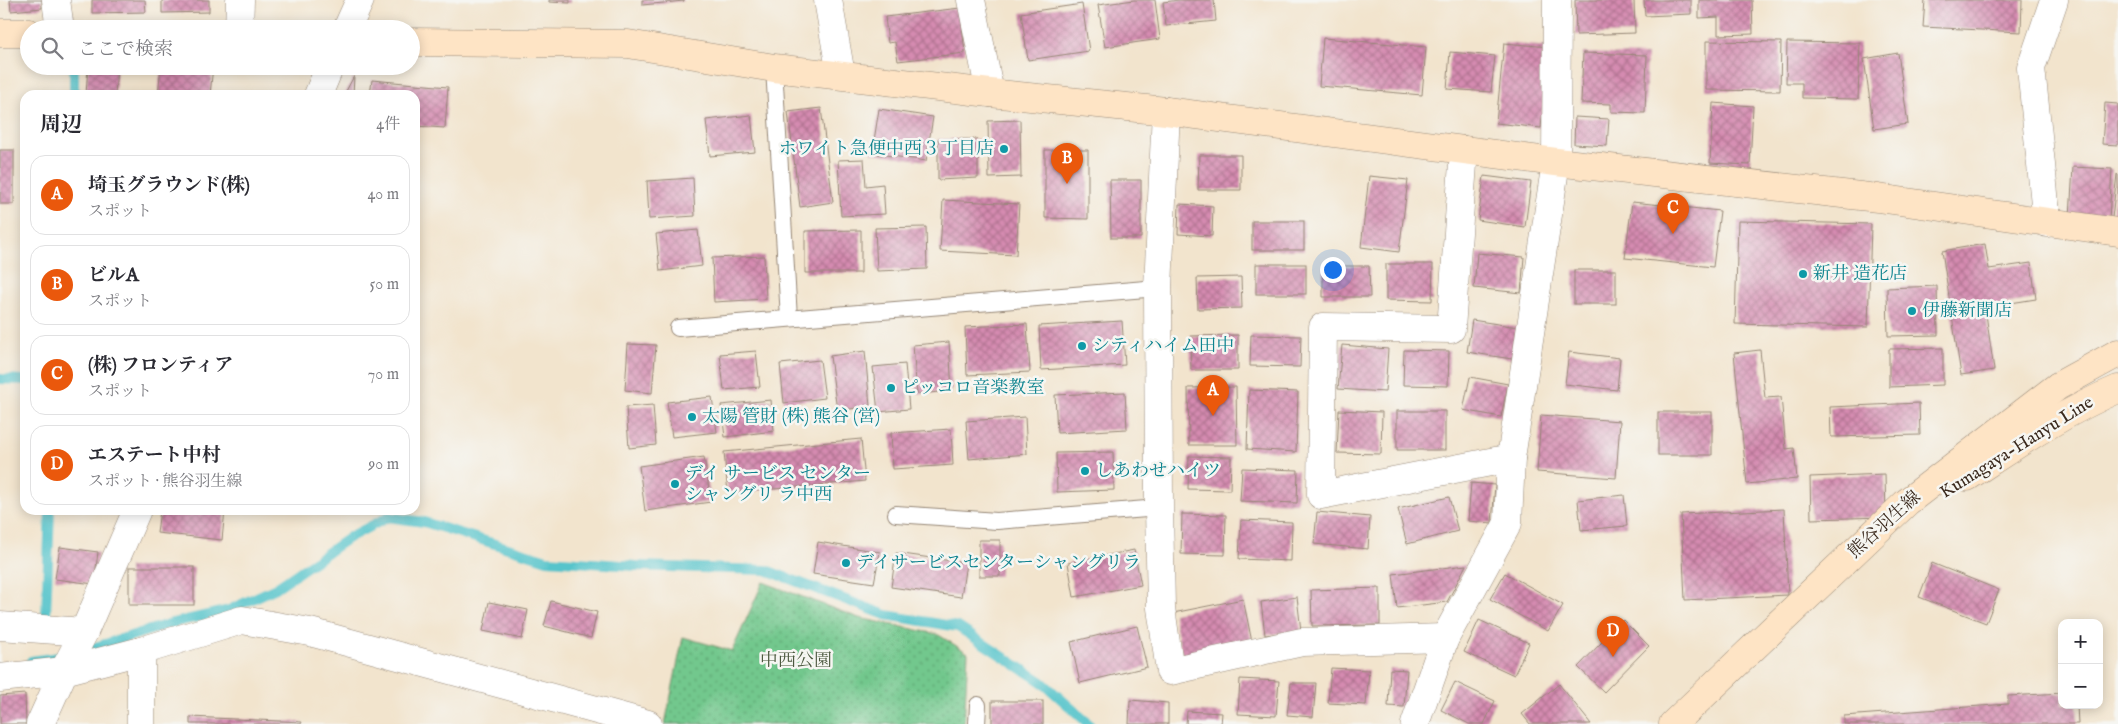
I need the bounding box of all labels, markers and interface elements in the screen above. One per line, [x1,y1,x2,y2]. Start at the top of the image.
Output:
search box [20,20,420,75]
icon: search [38,34,66,62]
text: ここで検索 [78,38,173,62]
text: 周辺 [40,112,82,139]
text: 4件 [376,115,400,135]
place label: ホワイト急便中西３丁目店 [779,138,994,161]
marker: ホワイト急便中西３丁目店 [998,143,1010,155]
pin: B [1051,143,1083,184]
text: 埼玉グラウンド(株) [88,174,250,198]
text: A [52,185,62,205]
text: 40 m [367,185,399,205]
pin: C [1657,193,1689,234]
text: スポット [88,202,152,222]
your location [1320,257,1346,283]
place label: 新井 造花店 [1813,263,1907,286]
text: ビルA [88,264,139,288]
marker: 新井 造花店 [1797,268,1809,280]
text: B [52,275,62,295]
text: 50 m [370,275,399,295]
text: スポット [88,292,152,312]
place label: 伊藤新聞店 [1922,300,2012,323]
marker: 伊藤新聞店 [1906,305,1918,317]
place label: シティハイム田中 [1092,335,1235,358]
marker: シティハイム田中 [1076,340,1088,352]
text: (株) フロンティア [88,354,233,378]
text: C [51,365,63,385]
text: 70 m [368,365,399,385]
pin: A [1197,375,1229,416]
place label: ピッコロ音楽教室 [901,377,1044,400]
text: スポット [88,382,152,402]
marker: ピッコロ音楽教室 [885,382,897,394]
street label: Kumagaya-Hanyu Line [1936,391,2098,505]
place label: 太陽 管財 (株) 熊谷 (営) [702,406,880,429]
marker: 太陽 管財 (株) 熊谷 (営) [686,411,698,423]
text: エステート中村 [88,444,221,468]
text: D [51,455,63,475]
text: 90 m [368,455,399,475]
place label: しあわせハイツ [1095,460,1221,483]
place label: デイ サービス センター シャングリ ラ中西 [685,463,871,507]
marker: しあわせハイツ [1079,465,1091,477]
text: スポット · 熊谷羽生線 [88,472,243,492]
marker: デイ サービス センター シャングリ ラ中西 [669,478,681,490]
street label: 熊谷羽生線 [1844,486,1926,564]
place label: デイサービスセンターシャングリラ [856,552,1141,575]
marker: デイサービスセンターシャングリラ [840,557,852,569]
pin: D [1597,616,1629,657]
map controls [2058,619,2103,709]
button: + [2058,619,2103,664]
park label: 中西公園 [760,650,832,673]
button: − [2058,664,2103,709]

